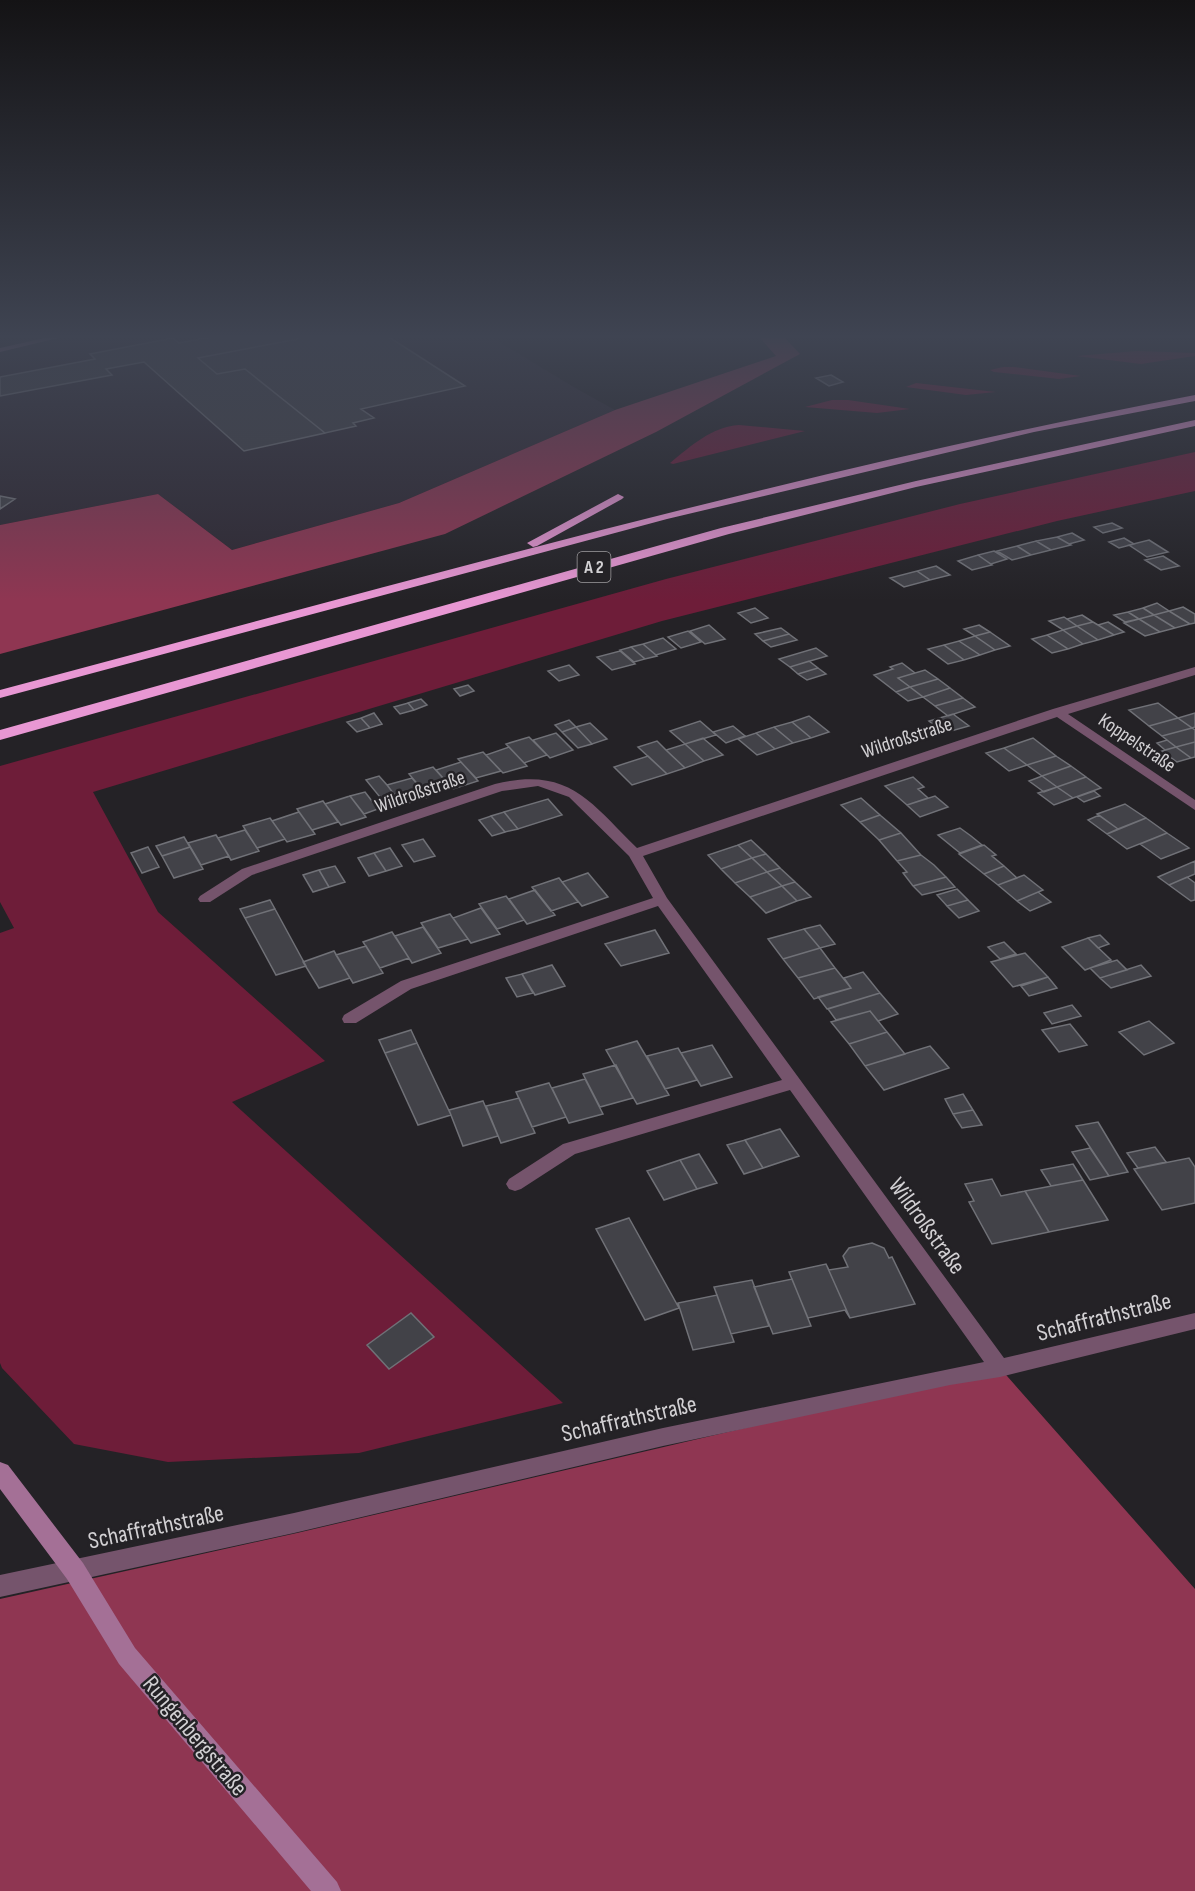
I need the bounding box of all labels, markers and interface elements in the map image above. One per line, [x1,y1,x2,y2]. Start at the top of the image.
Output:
road number: A 2 [578,552,610,582]
street label: Koppelstraße [1094,708,1180,778]
street label: Wildroßstraße [859,712,955,764]
street label: Wildroßstraße [372,765,468,819]
street label: Wildroßstraße [882,1172,972,1280]
street label: Schaffrathstraße [1034,1286,1174,1348]
street label: Schaffrathstraße [559,1389,699,1449]
street label: Schaffrathstraße [86,1498,226,1556]
street label: Rungenbergstraße [136,1670,254,1802]

